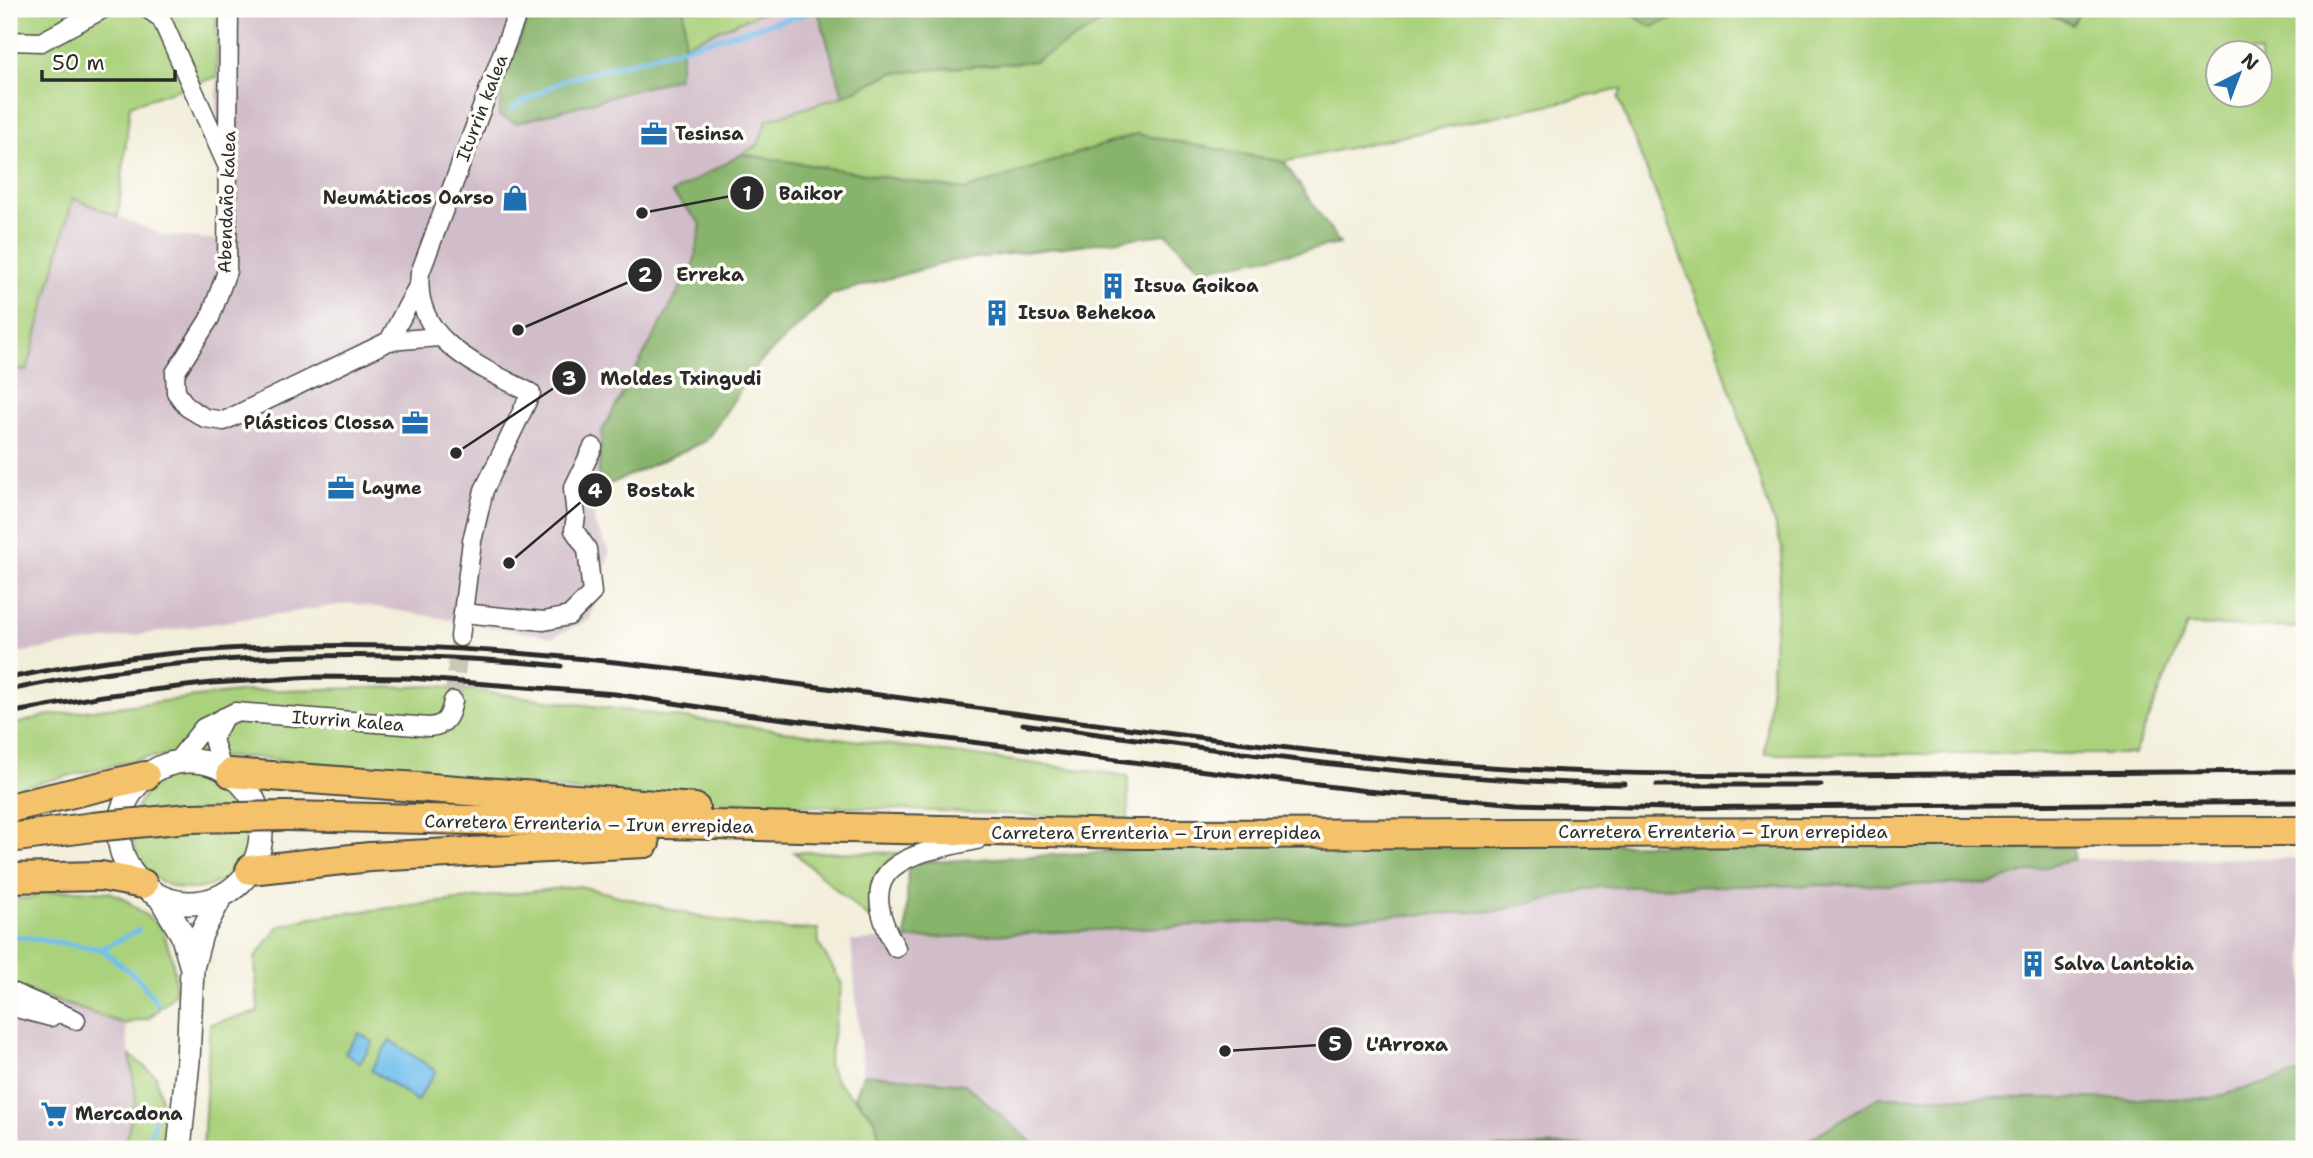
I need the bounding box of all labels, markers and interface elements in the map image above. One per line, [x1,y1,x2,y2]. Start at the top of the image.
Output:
scale bar [42,38,175,82]
north arrow [2204,38,2274,108]
text: N [2236,47,2264,76]
text: 50 m [52,49,105,77]
street label: Iturrin kalea [451,51,513,165]
office icon: Tesinsa [639,119,669,149]
place label: Tesinsa [675,122,744,146]
street label: Abendaño kalea [213,130,241,274]
callout: Baikor [730,173,857,213]
text: 1 [742,180,752,208]
text: Baikor [779,181,843,206]
shop icon: Neumáticos Oarso [500,183,530,213]
place label: Neumáticos Oarso [323,186,494,210]
callout: Erreka [627,255,758,295]
text: 2 [638,261,653,289]
text: Erreka [676,262,744,287]
building icon: Itsua Goikoa [1098,271,1128,301]
place label: Itsua Goikoa [1134,274,1259,298]
building icon: Itsua Behekoa [982,298,1012,328]
place label: Itsua Behekoa [1018,301,1156,325]
callout: Moldes Txingudi [552,358,776,398]
text: 3 [562,365,576,393]
text: Moldes Txingudi [600,366,762,391]
office icon: Plásticos Clossa [400,408,430,438]
place label: Plásticos Clossa [244,411,395,435]
callout: Bostak [577,470,709,510]
office icon: Layme [326,473,356,503]
place label: Layme [362,476,422,500]
text: 4 [588,477,603,505]
text: Bostak [627,478,695,503]
street label: Iturrin kalea [291,705,405,737]
street label: Carretera Errenteria – Irun errepidea [424,809,754,839]
street label: Carretera Errenteria – Irun errepidea [1558,820,1888,844]
street label: Carretera Errenteria – Irun errepidea [991,821,1321,845]
building icon: Salva Lantokia [2018,949,2048,979]
place label: Salva Lantokia [2054,952,2195,976]
callout: L'Arroxa [1317,1024,1462,1064]
text: 5 [1328,1030,1342,1058]
text: L'Arroxa [1366,1032,1448,1057]
supermarket icon: Mercadona [39,1099,69,1129]
place label: Mercadona [75,1102,183,1126]

